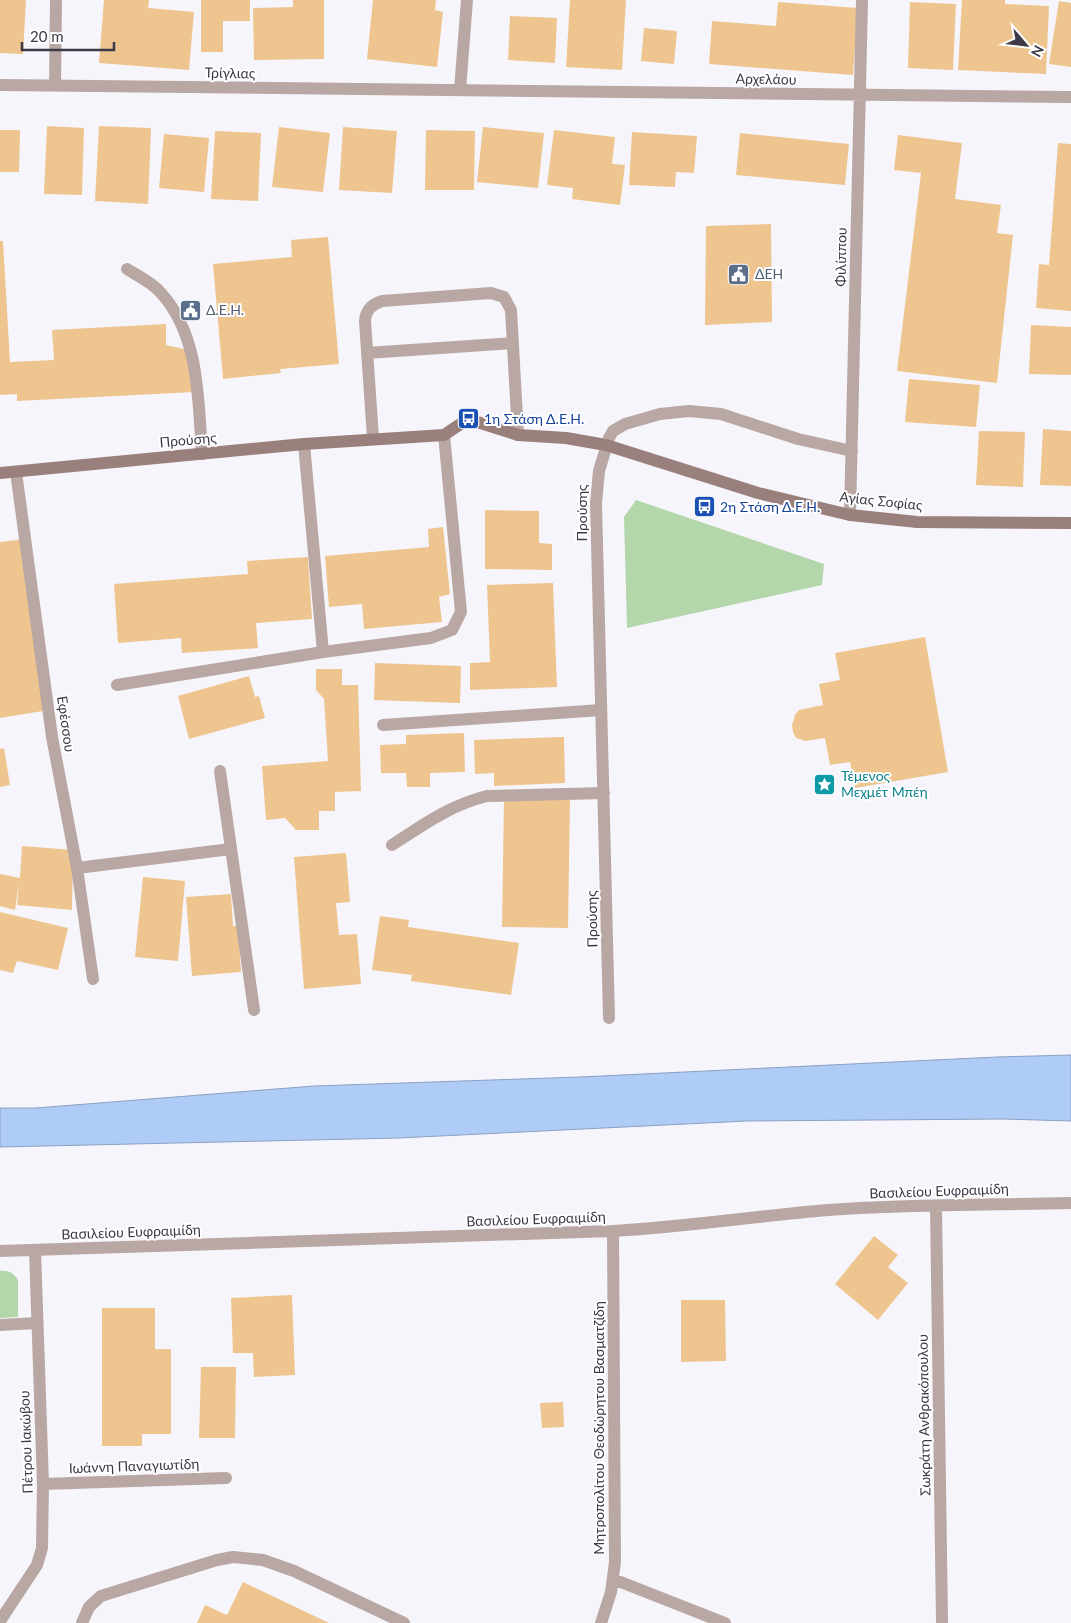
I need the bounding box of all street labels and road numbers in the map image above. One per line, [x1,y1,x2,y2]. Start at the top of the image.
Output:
street label: Τρίγλιας [204,64,256,81]
street label: Αρχελάου [735,69,797,88]
street label: Φιλίππου [831,227,850,287]
street label: Προύσης [159,429,218,450]
street label: Προύσης [573,484,590,542]
street label: Αγίας Σοφίας [839,488,924,513]
street label: Εφέσσου [54,695,79,753]
street label: Προύσης [582,890,600,948]
street label: Βασιλείου Ευφραιμίδη [869,1180,1009,1201]
street label: Βασιλείου Ευφραιμίδη [466,1208,606,1229]
street label: Βασιλείου Ευφραιμίδη [61,1221,201,1242]
street label: Μητροπολίτου Θεοδώρητου Βασματζίδη [590,1301,607,1555]
street label: Σωκράτη Ανθρακόπουλου [914,1334,933,1496]
street label: Πέτρου Ιακώβου [15,1390,36,1494]
street label: Ιωάννη Παναγιωτίδη [68,1455,200,1476]

